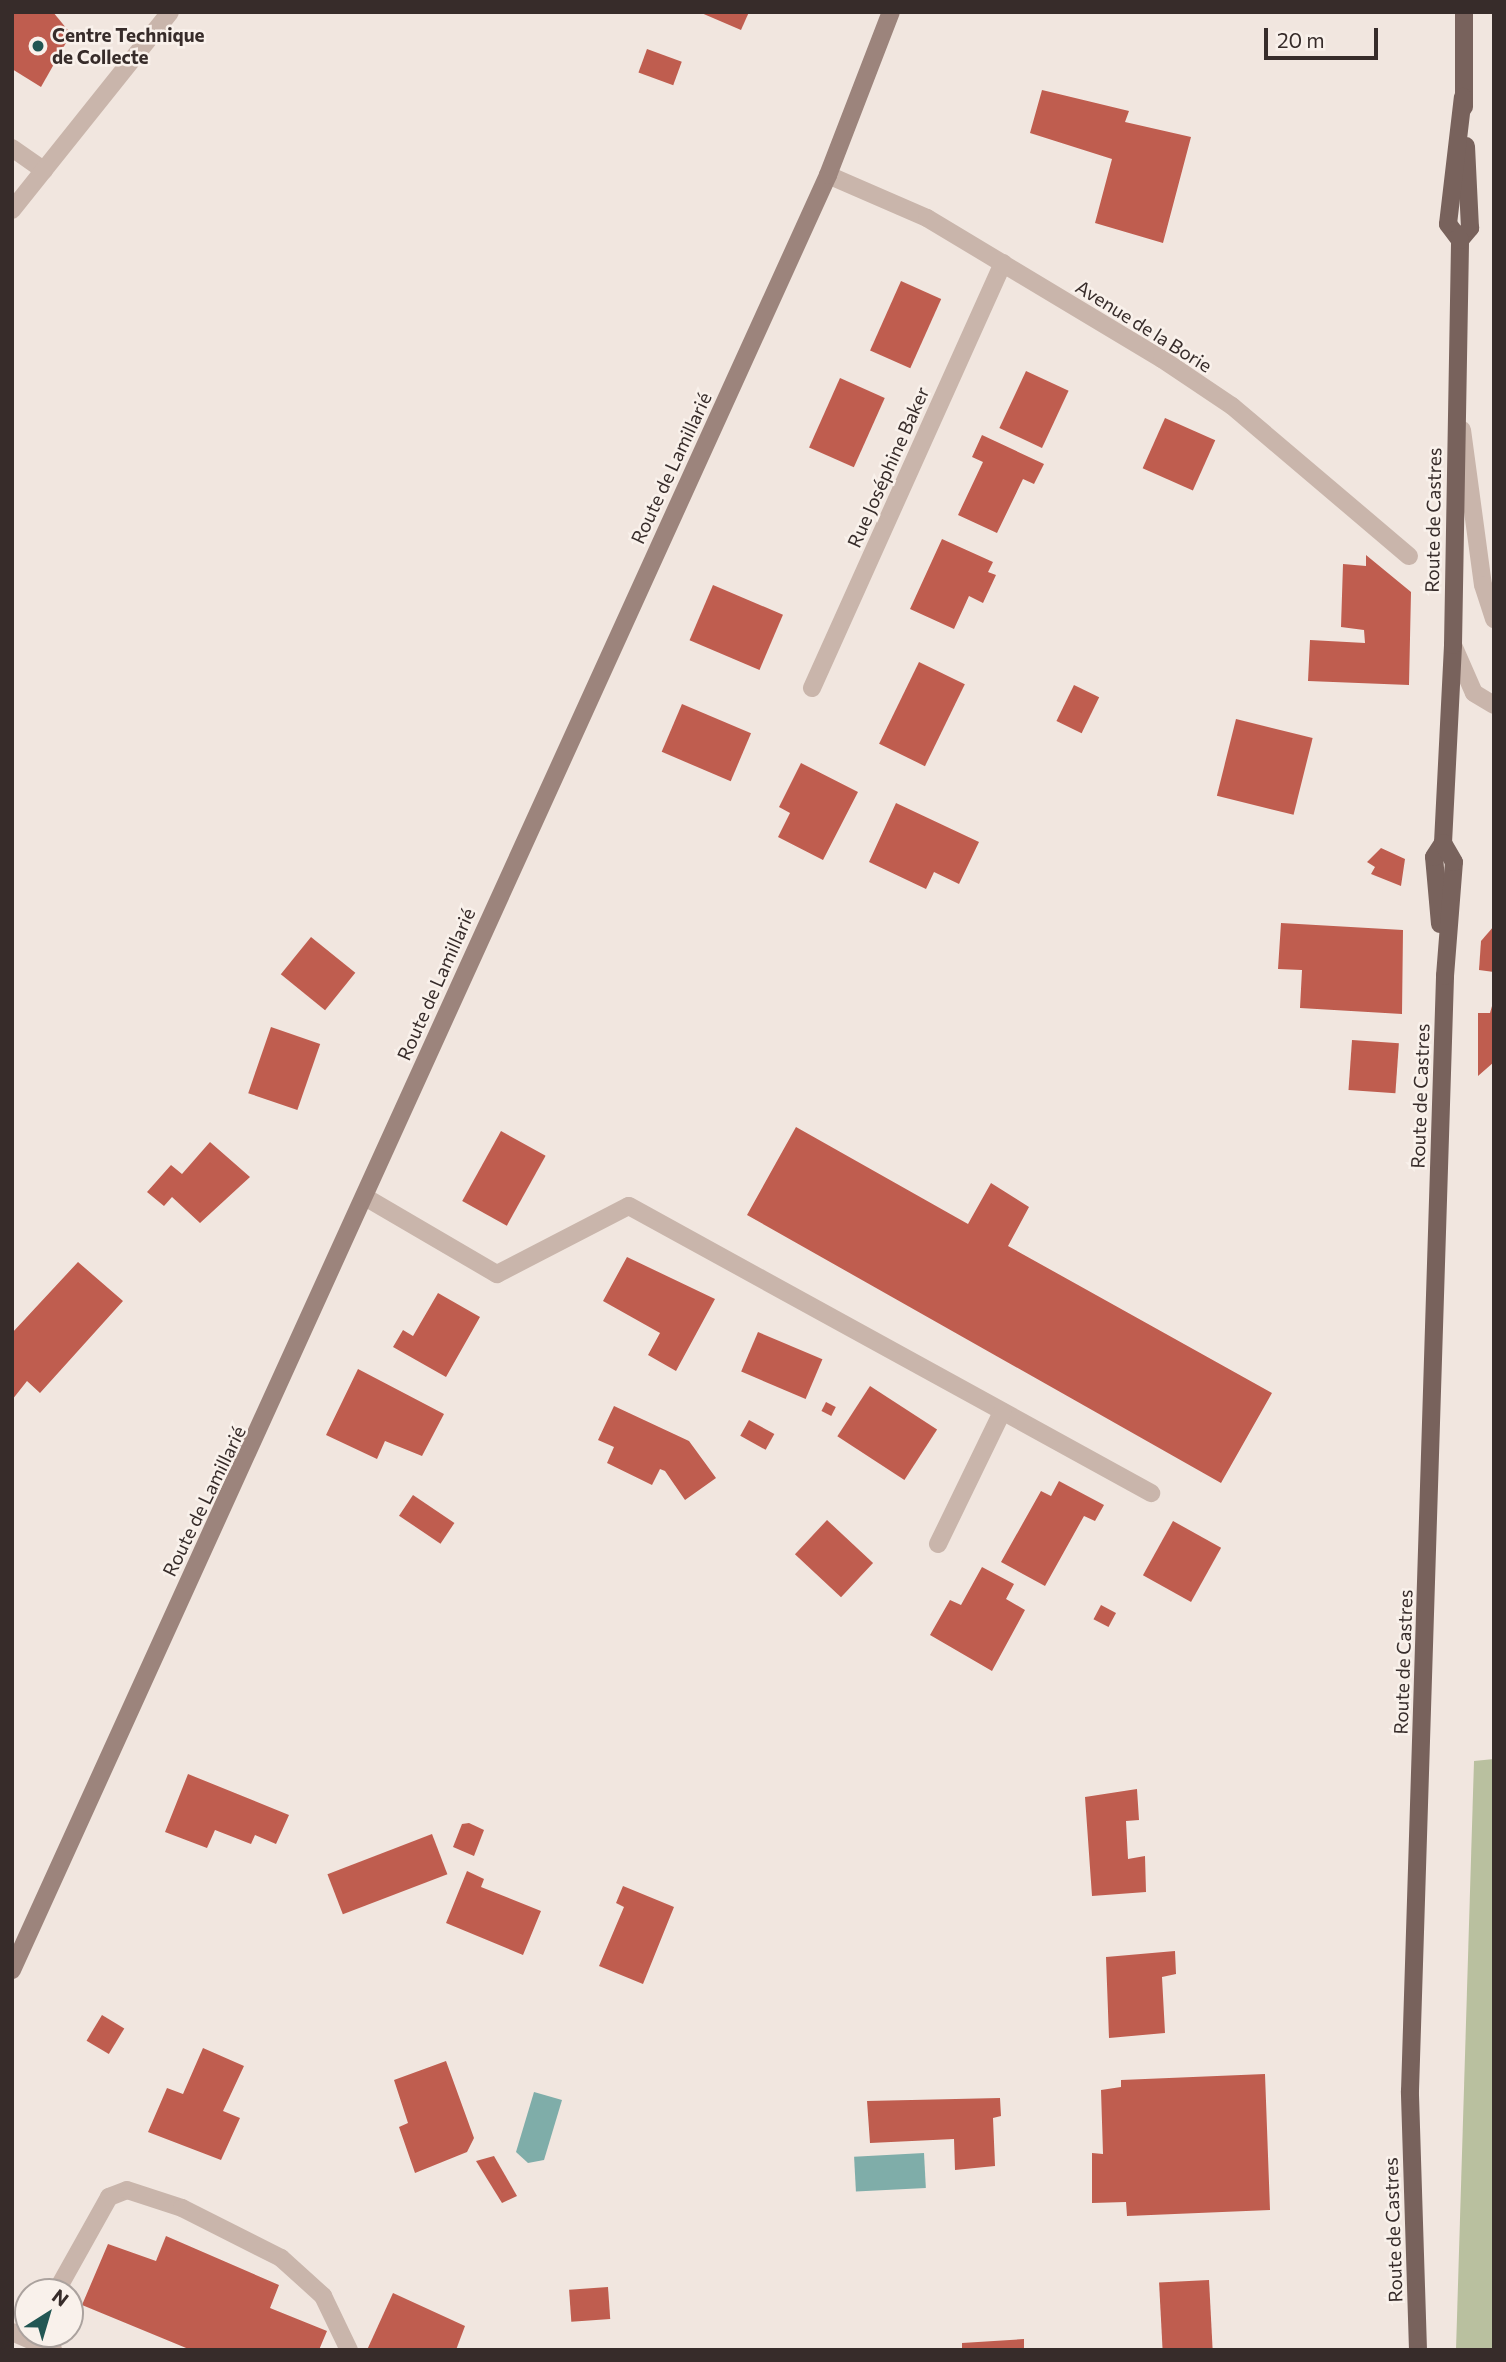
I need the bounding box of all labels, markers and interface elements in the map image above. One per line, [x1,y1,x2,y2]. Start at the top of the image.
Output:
scale bar [1268,14,1382,58]
place label: Centre Technique de Collecte [52,24,205,68]
text: 20 m [1277,27,1325,52]
marker: Centre Technique de Collecte [30,38,46,54]
street label: Avenue de la Borie [1072,275,1216,377]
street label: Rue Joséphine Baker [842,383,934,551]
street label: Route de Lamillarié [626,389,716,547]
street label: Route de Castres [1420,447,1446,593]
street label: Route de Lamillarié [392,904,480,1064]
street label: Route de Castres [1406,1023,1434,1169]
street label: Route de Lamillarié [158,1422,250,1580]
street label: Route de Castres [1389,1589,1417,1735]
street label: Route de Castres [1379,2157,1407,2303]
north arrow [14,2278,84,2348]
text: N [48,2284,73,2311]

